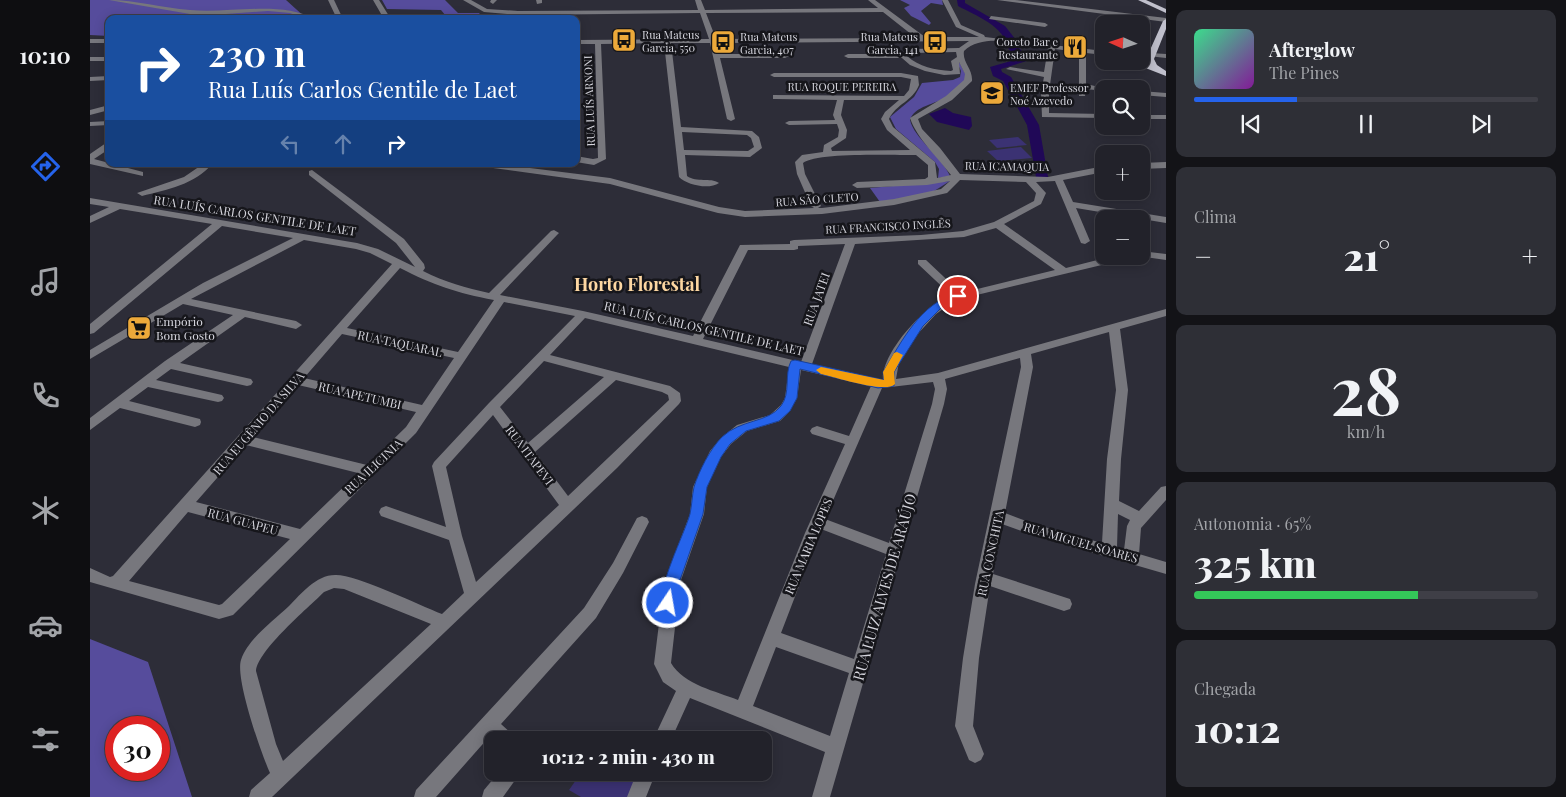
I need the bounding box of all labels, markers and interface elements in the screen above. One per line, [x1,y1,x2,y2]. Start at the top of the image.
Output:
north arrow [1095,15,1150,70]
map controls [1095,15,1150,265]
bus stop icon: Rua Mateus Garcia, 550 [611,27,637,53]
place label: Rua Mateus Garcia, 550 [642,27,699,55]
text: 230 m [208,29,306,76]
bus stop icon: Rua Mateus Garcia, 407 [710,29,736,55]
place label: Rua Mateus Garcia, 407 [740,29,797,57]
place label: Rua Mateus Garcia, 141 [861,29,918,57]
bus stop icon: Rua Mateus Garcia, 141 [922,29,948,55]
place label: Coreto Bar e Restaurante [996,34,1058,62]
restaurant icon: Coreto Bar e Restaurante [1062,34,1088,60]
icon: right [125,35,190,100]
text: Afterglow [1269,36,1355,62]
text: 10:10 [19,40,71,70]
street label: RUA LUÍS ARNONI [580,55,598,147]
text: The Pines [1269,62,1339,83]
text: Rua Luís Carlos Gentile de Laet [208,74,516,104]
street label: RUA ROQUE PEREIRA [788,79,897,94]
school or university icon: EMEF Professor Noé Azevedo [979,80,1005,106]
place label: EMEF Professor Noé Azevedo [1010,80,1089,108]
button: search [1095,80,1150,135]
icon: previous [1237,110,1265,138]
icon: pause [1352,110,1380,138]
icon: next [1467,110,1495,138]
icon: left [276,130,304,158]
icon: ahead [329,130,357,158]
icon: right [382,130,410,158]
button: + [1095,145,1150,200]
icon: directions [28,149,63,184]
street label: RUA ICAMAQUIA [965,158,1049,174]
street label: RUA SÃO CLETO [775,189,859,209]
street label: RUA LUÍS CARLOS GENTILE DE LAET [153,191,358,239]
text: Clima [1194,206,1236,227]
button: − [1095,210,1150,265]
street label: RUA FRANCISCO INGLÊS [825,215,951,237]
text: 21° [1344,230,1390,281]
text: − [1194,237,1212,274]
text: + [1522,237,1538,274]
icon: music [28,264,63,299]
street label: RUA JATEI [799,270,833,328]
district label: Horto Florestal [574,272,700,296]
pin [937,275,979,317]
icon: arrive [944,282,972,310]
street label: RUA LUÍS CARLOS GENTILE DE LAET [602,297,806,359]
place label: Empório Bom Gosto [156,313,215,343]
supermarket icon: Empório Bom Gosto [126,315,152,341]
street label: RUA TAQUARAL [356,326,444,360]
text: 28 [1331,345,1401,431]
street label: RUA EUGÊNIO DA SILVA [209,368,307,478]
icon: phone [28,378,63,413]
street label: RUA APETUMBI [317,378,403,412]
text: km/h [1347,421,1385,442]
street label: RUA ITAPEVI [502,422,558,488]
street label: RUA ILICINIA [341,435,406,497]
street label: RUA LUIZ ALVES DE ARAÚJO [848,491,920,683]
icon: climate [28,493,63,528]
street label: RUA MARIA LOPES [781,496,835,596]
street label: RUA GUAPEU [206,504,280,538]
street label: RUA CONCHITA [973,508,1007,597]
text: Autonomia · 65% [1194,513,1311,534]
street label: RUA MIGUEL SOARES [1022,518,1140,566]
text: 325 km [1194,537,1317,588]
position arrow [641,576,693,628]
icon: car [28,608,63,643]
text: Chegada [1194,678,1256,699]
text: 10:12 [1194,702,1280,753]
speed limit sign: 30 [105,716,170,781]
icon: filters [28,722,63,757]
text: 10:12 · 2 min · 430 m [541,743,715,769]

